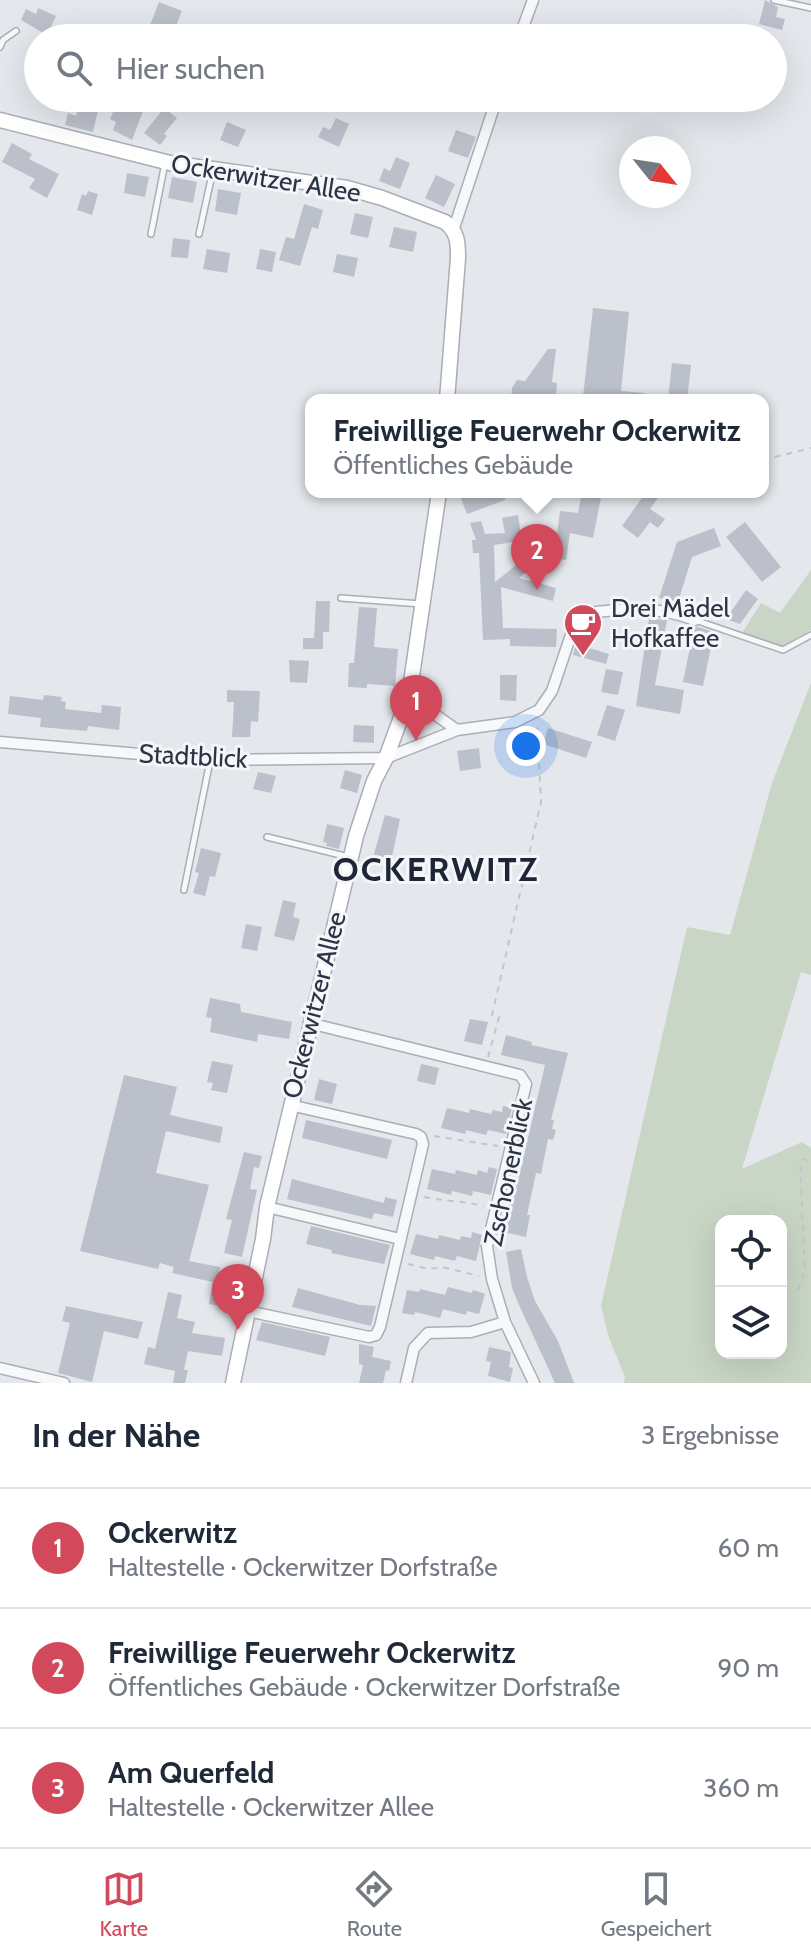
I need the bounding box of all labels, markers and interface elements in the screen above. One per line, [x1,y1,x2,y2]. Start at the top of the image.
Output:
search box [24,24,787,112]
icon: search [52,46,96,90]
text: Hier suchen [116,50,265,87]
north arrow [619,136,691,208]
street label: Ockerwitzer Allee [169,147,363,209]
popup [305,394,769,498]
text: Freiwillige Feuerwehr Ockerwitz [333,412,741,449]
text: Öffentliches Gebäude [333,449,573,481]
pin: 2 [511,524,563,590]
place label: Drei Mädel Hofkaffee [611,592,730,654]
cafe icon: Drei Mädel Hofkaffee [562,602,604,657]
pin: 1 [390,675,442,741]
your location [506,726,546,766]
street label: Stadtblick [138,737,248,775]
district label: OCKERWITZ [333,848,539,890]
street label: Ockerwitzer Allee [275,908,353,1102]
street label: Zschonerblick [477,1095,539,1249]
map controls [715,1215,787,1359]
button: locate [715,1215,787,1287]
pin: 3 [212,1264,264,1330]
button: layers [715,1287,787,1359]
text: In der Nähe [32,1414,200,1456]
text: 3 Ergebnisse [641,1419,779,1451]
text: Ockerwitz [108,1514,237,1551]
text: 1 [53,1532,63,1564]
text: 60 m [717,1532,779,1564]
text: Haltestelle · Ockerwitzer Dorfstraße [108,1551,497,1583]
text: Freiwillige Feuerwehr Ockerwitz [108,1634,515,1671]
text: 2 [51,1652,65,1684]
text: 90 m [717,1652,779,1684]
text: Öffentliches Gebäude · Ockerwitzer Dorfstraße [108,1671,620,1703]
text: Am Querfeld [108,1754,275,1791]
text: 3 [51,1772,65,1804]
text: 360 m [703,1772,779,1804]
text: Haltestelle · Ockerwitzer Allee [108,1791,434,1823]
tab: Karte [99,1867,148,1942]
tab: Route [347,1867,402,1942]
tab: Gespeichert [601,1867,712,1942]

